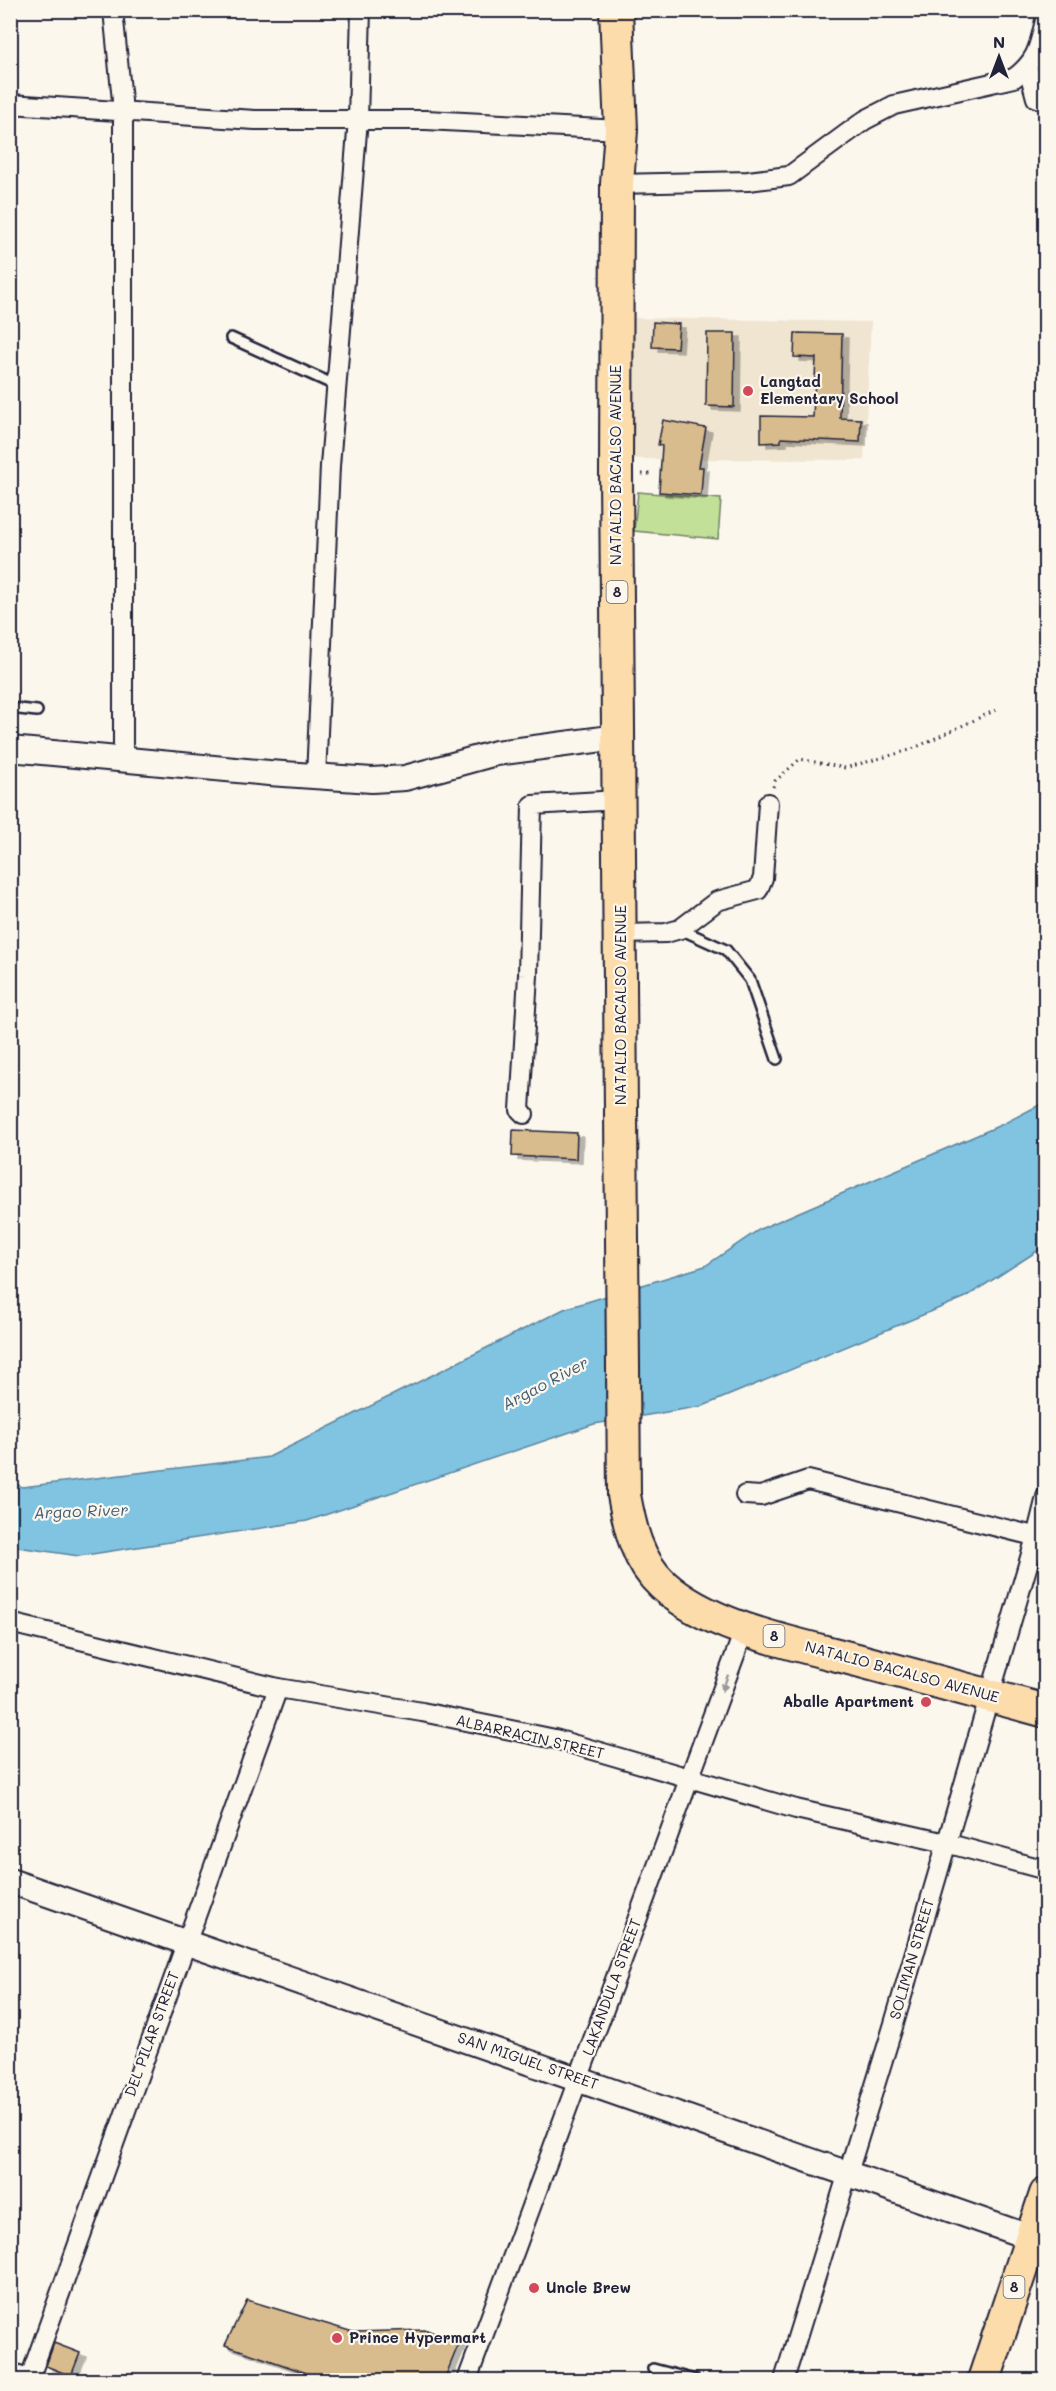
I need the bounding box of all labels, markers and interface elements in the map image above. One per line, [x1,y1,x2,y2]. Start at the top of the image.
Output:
north arrow [969,27,1029,87]
text: N [993,31,1005,52]
street label: NATALIO BACALSO AVENUE [605,364,625,565]
place label: Langtad Elementary School [760,371,899,408]
marker: Langtad Elementary School [741,384,755,398]
road number: 8 [606,581,628,603]
street label: NATALIO BACALSO AVENUE [610,904,630,1105]
water label: Argao River [498,1351,591,1414]
water label: Argao River [33,1498,129,1523]
road number: 8 [764,1625,784,1647]
street label: NATALIO BACALSO AVENUE [803,1635,1002,1707]
one-way arrow [720,1674,729,1692]
place label: Aballe Apartment [783,1691,914,1711]
marker: Aballe Apartment [919,1695,933,1709]
street label: ALBARRACIN STREET [454,1709,606,1763]
street label: SOLIMAN STREET [884,1896,938,2022]
street label: LAKANDULA STREET [577,1915,645,2058]
street label: DEL PILAR STREET [119,1968,183,2099]
street label: SAN MIGUEL STREET [455,2027,601,2094]
road number: 8 [1004,2276,1024,2298]
place label: Uncle Brew [546,2277,631,2297]
marker: Uncle Brew [527,2281,541,2295]
place label: Prince Hypermart [349,2327,486,2347]
marker: Prince Hypermart [330,2331,344,2345]

